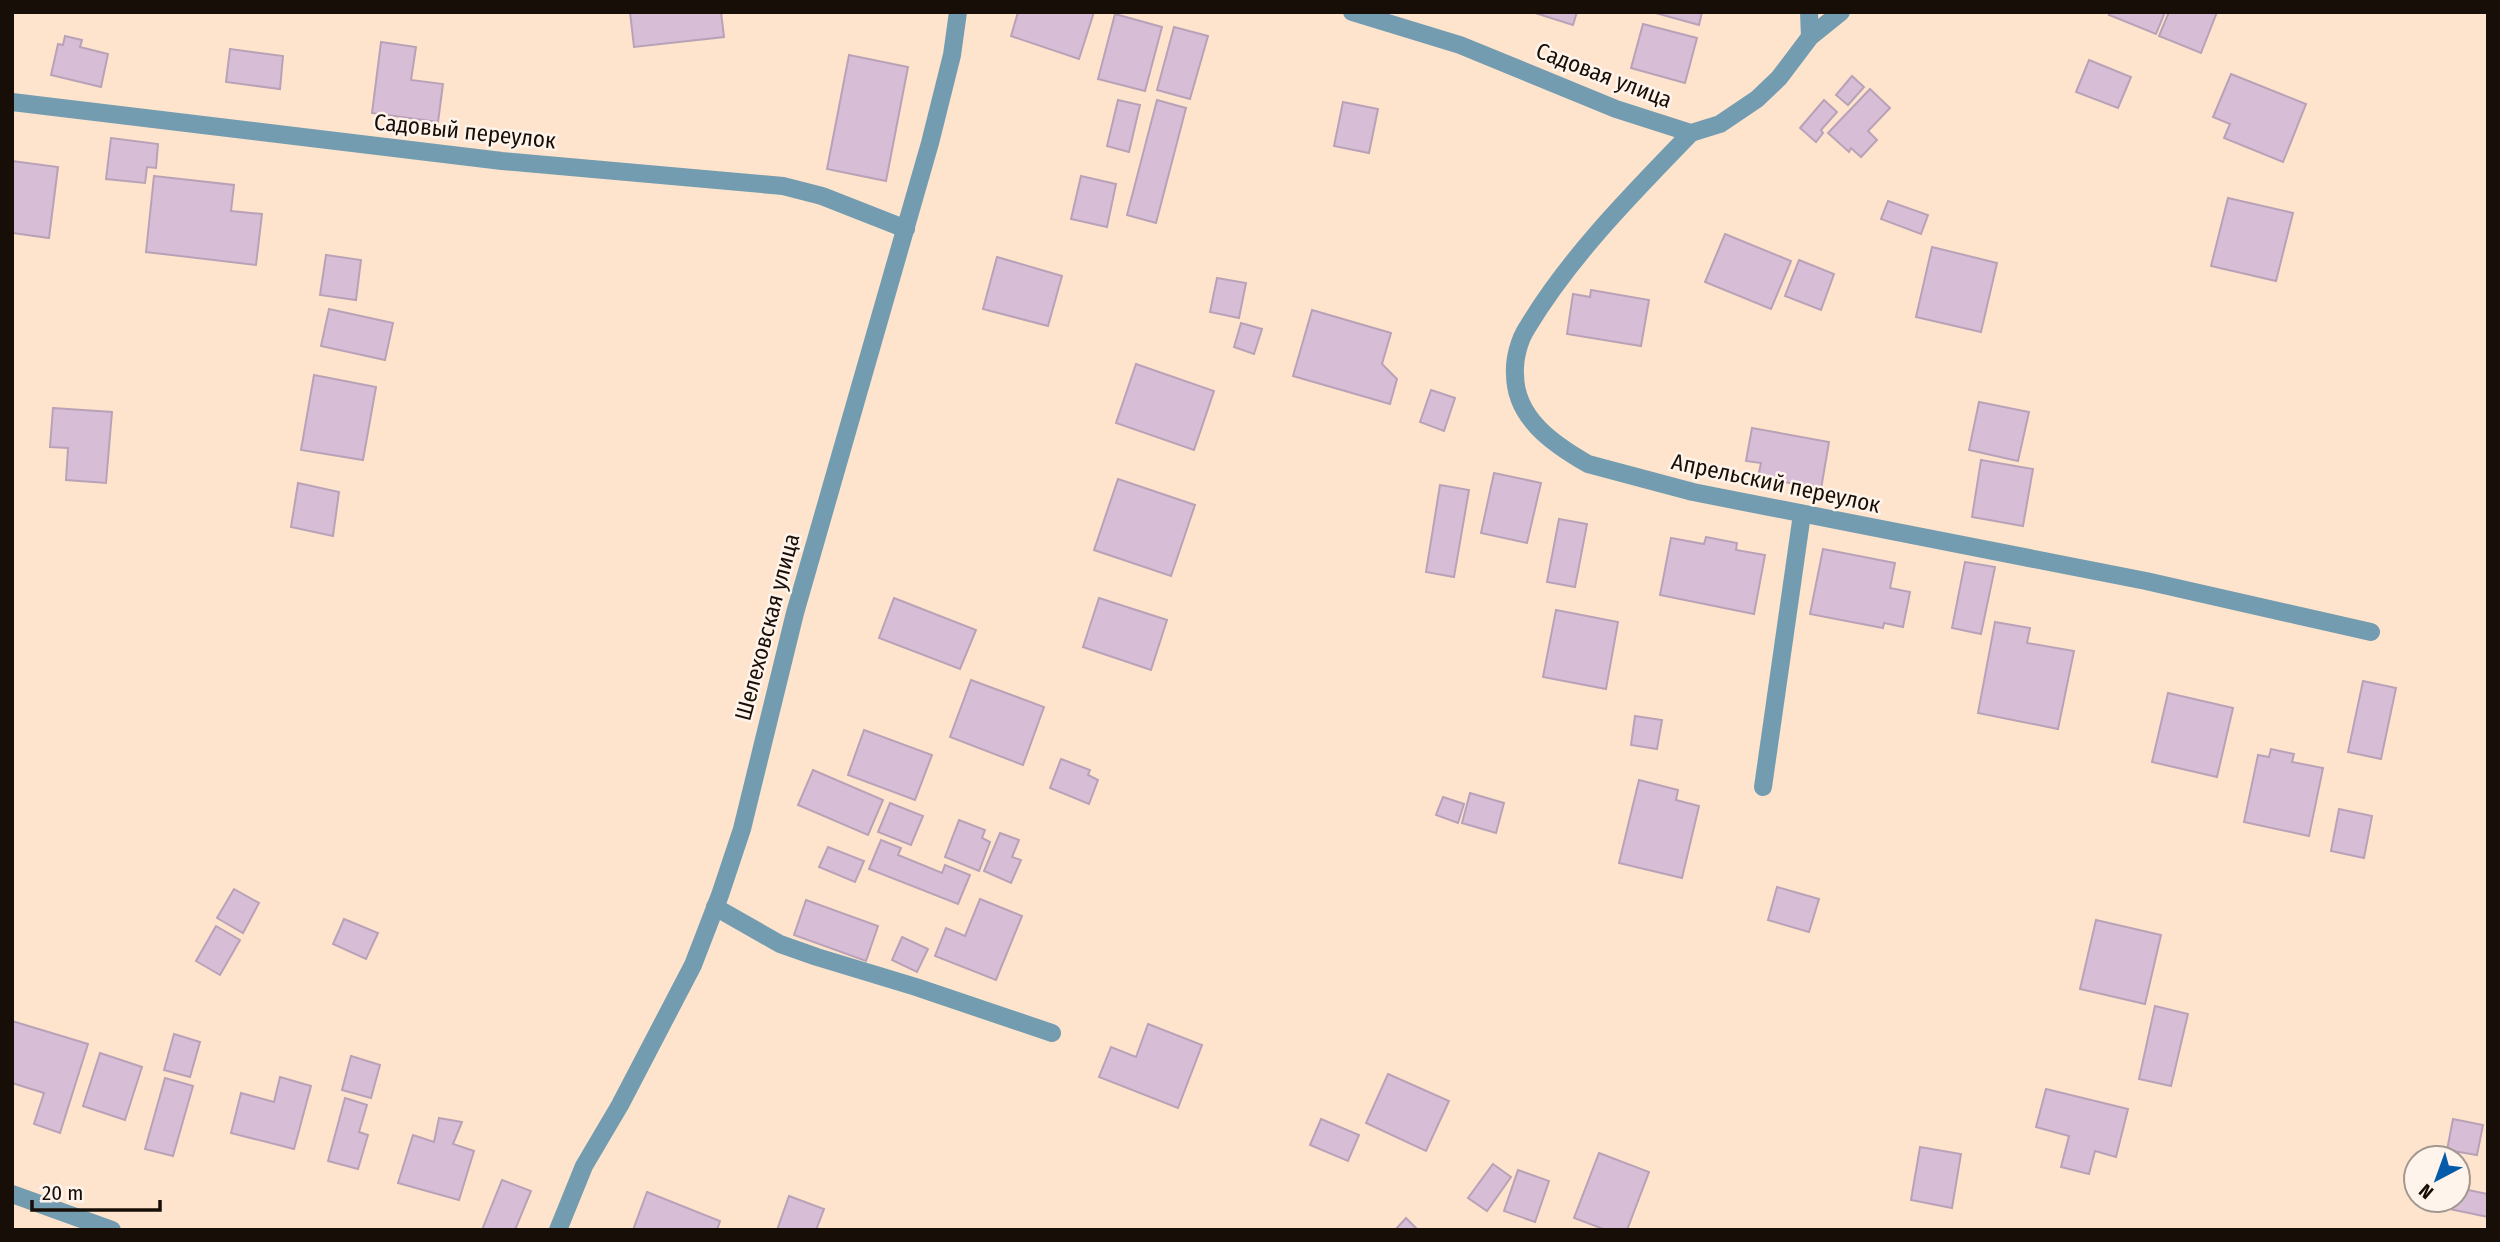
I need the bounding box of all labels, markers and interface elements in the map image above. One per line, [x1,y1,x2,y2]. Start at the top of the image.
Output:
street label: Садовая улица [1532,36,1676,114]
street label: Садовый переулок [373,108,558,154]
street label: Апрельский переулок [1669,447,1883,519]
street label: Шелеховская улица [729,530,805,724]
north arrow [2402,1144,2472,1214]
scale bar [32,1168,159,1212]
text: N [2414,1179,2438,1204]
text: 20 m [42,1180,83,1206]

